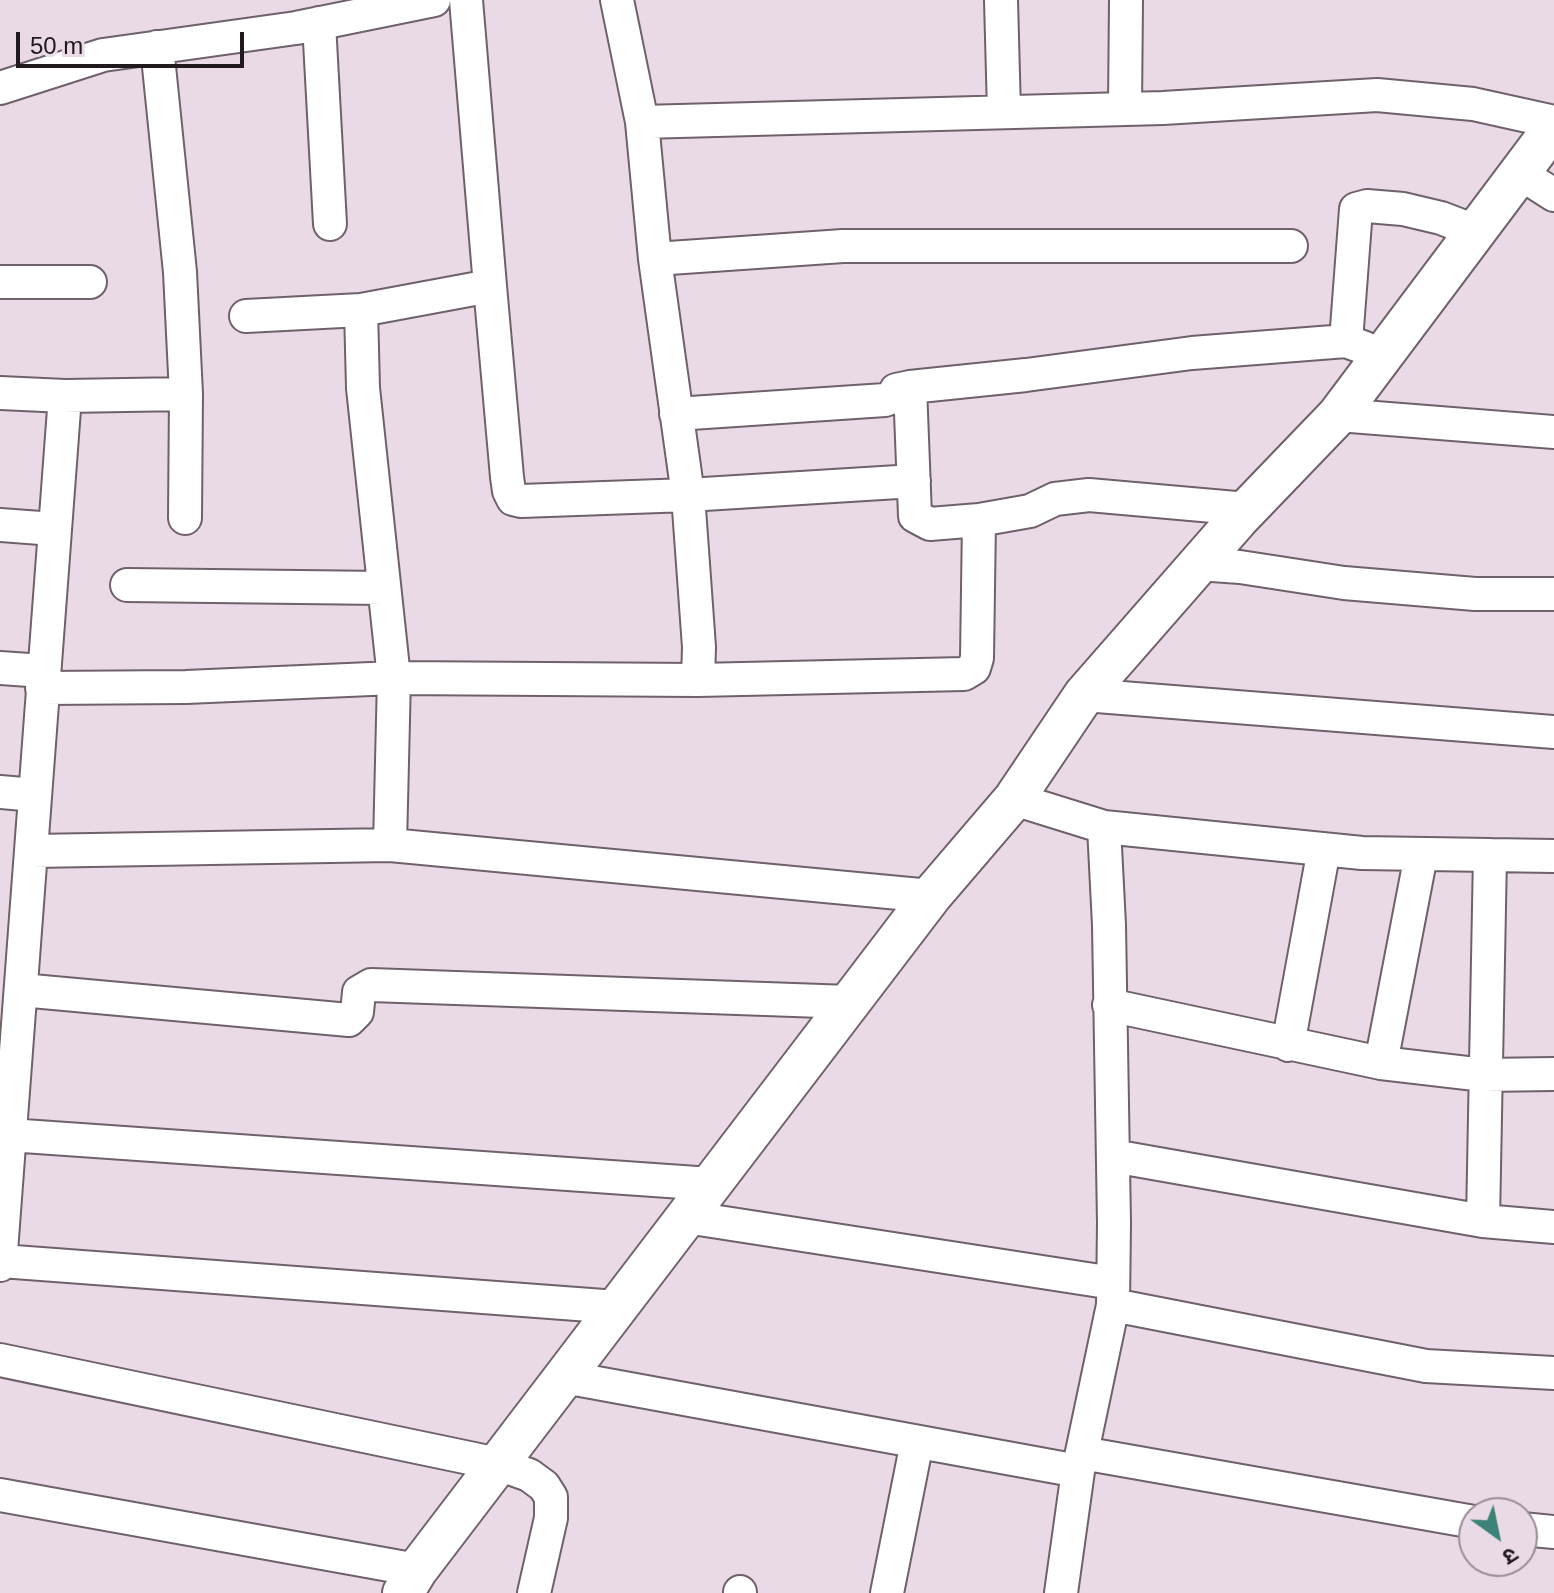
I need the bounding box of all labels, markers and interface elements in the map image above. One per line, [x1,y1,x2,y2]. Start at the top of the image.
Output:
scale bar [20,16,248,66]
text: 50 m [30,32,83,59]
north arrow [1458,1497,1538,1577]
text: उ [1498,1542,1522,1570]

